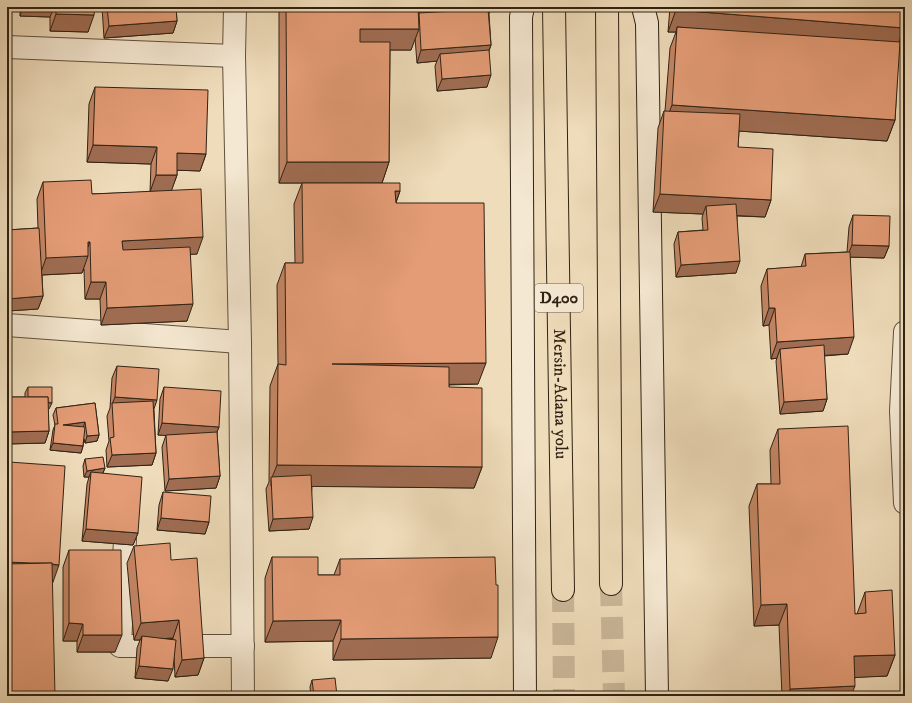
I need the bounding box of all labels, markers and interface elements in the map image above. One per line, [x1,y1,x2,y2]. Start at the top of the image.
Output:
road number: D400 [535,284,583,312]
street label: Mersin-Adana yolu [548,329,572,459]

